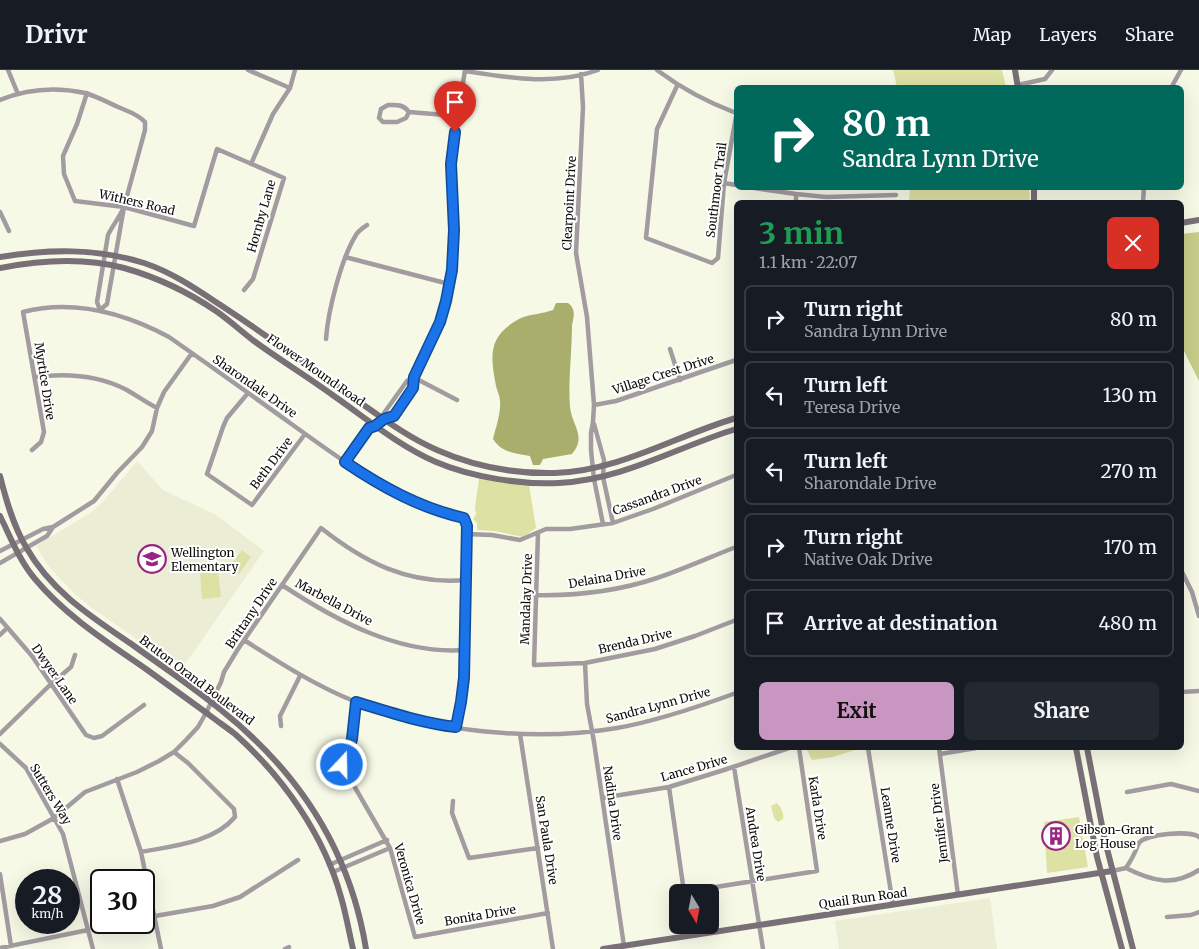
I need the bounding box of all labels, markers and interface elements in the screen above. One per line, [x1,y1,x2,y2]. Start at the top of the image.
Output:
text: Drivr [25,19,88,50]
text: Map [973,23,1011,46]
text: Layers [1039,23,1097,46]
text: Share [1125,23,1174,46]
pin [434,81,476,132]
icon: arrive [441,88,469,116]
text: 80 m [842,102,930,146]
icon: right [759,105,824,170]
street label: Southmoor Trail [703,141,729,239]
text: Sandra Lynn Drive [842,145,1039,173]
street label: Clearpoint Drive [559,155,579,251]
street label: Hornby Lane [243,178,279,254]
street label: Withers Road [97,186,176,218]
text: 3 min [759,214,844,252]
button: close [1107,217,1159,269]
text: 1.1 km · 22:07 [759,252,857,272]
text: Turn right [804,297,903,321]
icon: right [761,305,789,333]
text: 80 m [1110,307,1157,331]
text: Sandra Lynn Drive [804,321,947,341]
street label: Flower Mound Road [264,331,368,409]
street label: Myrtice Drive [31,341,59,421]
street label: Sharondale Drive [210,351,300,421]
street label: Village Crest Drive [610,351,716,398]
text: Turn left [804,373,888,397]
icon: left [761,381,789,409]
text: 130 m [1103,383,1157,407]
text: Teresa Drive [804,397,900,417]
street label: Beth Drive [247,434,295,492]
text: Turn left [804,449,888,473]
icon: left [761,457,789,485]
text: 270 m [1100,459,1157,483]
street label: Cassandra Drive [610,472,704,518]
text: Sharondale Drive [804,473,936,493]
text: Turn right [804,525,903,549]
icon: right [761,533,789,561]
text: 170 m [1104,535,1157,559]
school or university icon: Wellington Elementary [137,544,167,574]
place label: Wellington Elementary [170,545,238,574]
text: Native Oak Drive [804,549,933,569]
street label: Mandalay Drive [517,553,535,645]
street label: Delaina Drive [567,563,647,591]
street label: Brittany Drive [222,575,280,651]
street label: Marbella Drive [293,575,375,629]
icon: arrive [761,609,789,637]
text: Arrive at destination [804,611,998,635]
text: 480 m [1098,611,1157,635]
street label: Brenda Drive [597,625,673,657]
street label: Bruton Orand Boulevard [137,632,257,728]
street label: Dwyer Lane [29,641,81,707]
button: Exit [759,682,954,740]
button: Share [964,682,1159,740]
street label: Sandra Lynn Drive [604,684,712,726]
position arrow [315,738,367,790]
street label: Lance Drive [659,751,729,785]
street label: Sutters Way [27,761,75,827]
street label: Nadina Drive [600,765,626,841]
street label: Karla Drive [806,775,830,841]
street label: Jennifer Drive [927,782,951,865]
street label: Leanne Drive [878,786,904,864]
street label: San Paula Drive [533,794,561,886]
street label: Andrea Drive [743,805,769,882]
building icon: Gibson-Grant Log House [1041,821,1071,851]
place label: Gibson-Grant Log House [1075,822,1154,851]
street label: Veronica Drive [391,841,429,926]
speed limit sign: 30 [90,869,155,934]
text: 28 [32,879,63,911]
north arrow [669,884,719,934]
map controls [669,884,719,934]
street label: Quail Run Road [818,884,908,912]
street label: Bonita Drive [443,901,517,929]
text: km/h [32,906,63,921]

